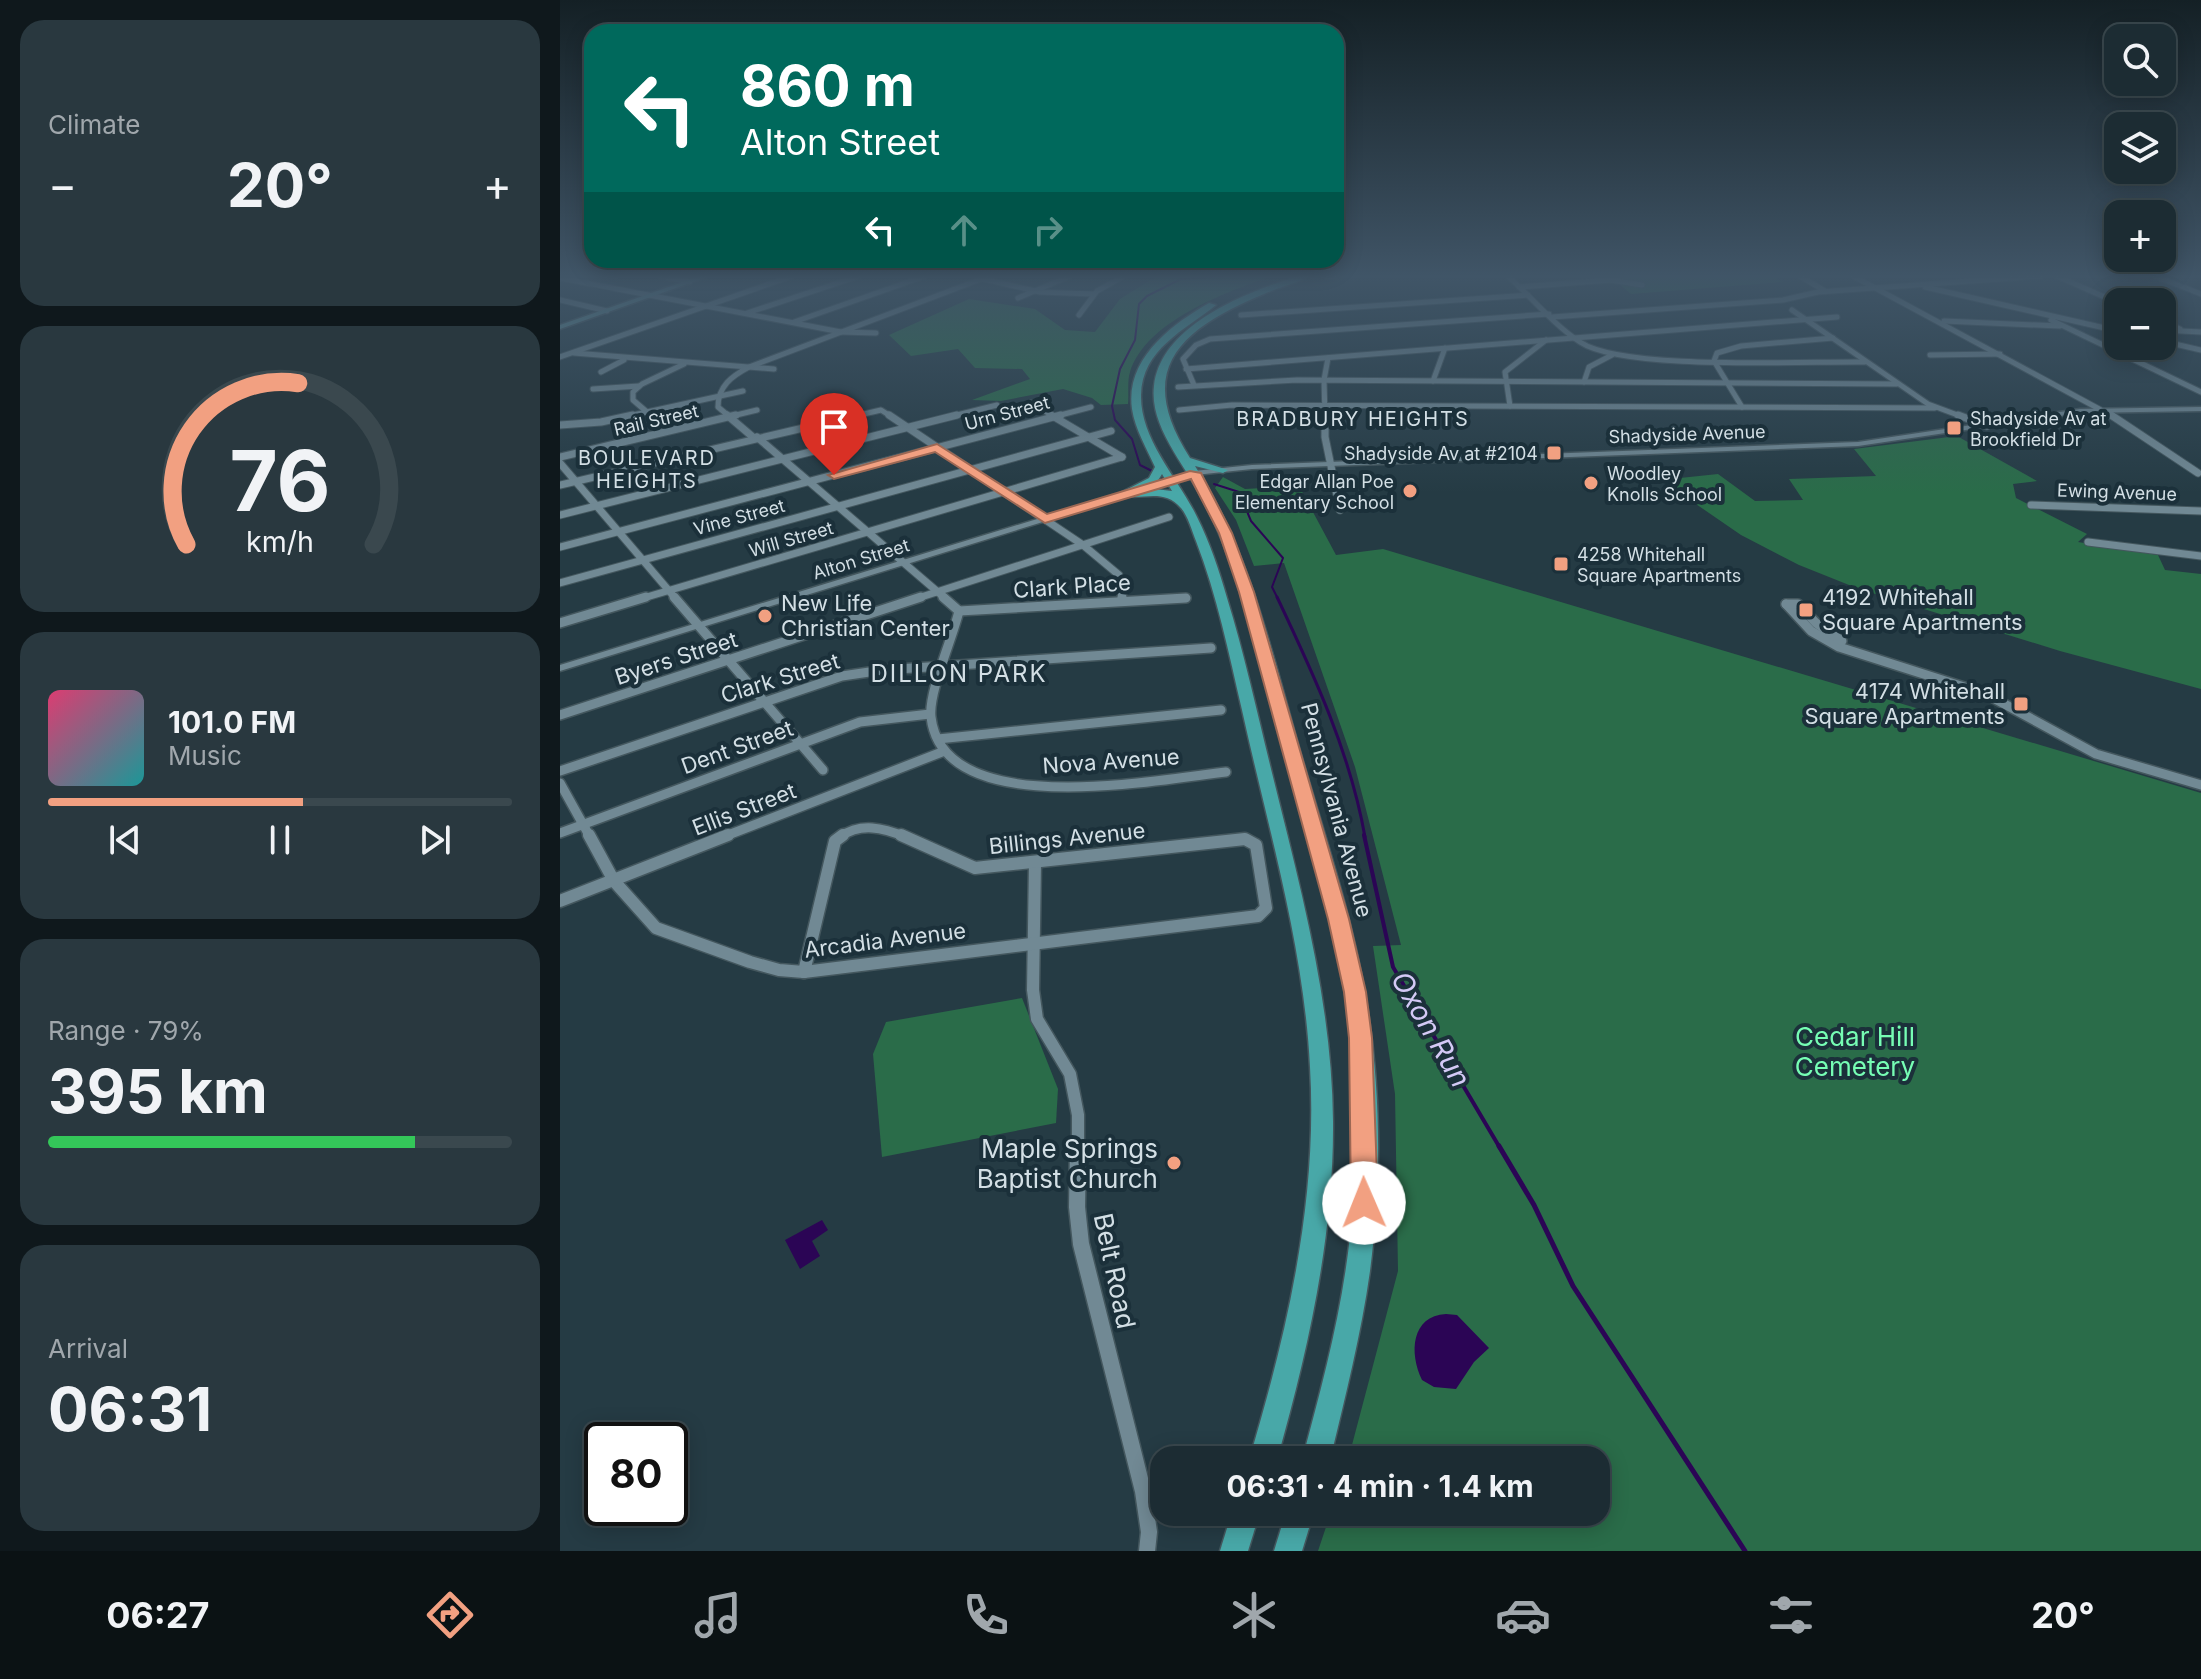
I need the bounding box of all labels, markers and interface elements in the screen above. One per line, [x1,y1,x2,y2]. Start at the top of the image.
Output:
map controls [2104,24,2176,360]
button: search [2104,24,2176,96]
text: 860 m [740,52,915,120]
icon: left [608,56,712,160]
text: Climate [48,109,140,140]
button: layers [2104,112,2176,184]
text: Alton Street [740,120,940,164]
text: 20° [227,149,333,221]
text: − [48,158,77,212]
text: + [483,158,512,212]
button: + [2104,200,2176,272]
icon: left [858,208,902,252]
icon: ahead [942,208,986,252]
icon: right [1026,208,1070,252]
button: − [2104,288,2176,360]
street label: Urn Street [962,392,1052,434]
pin [800,393,868,475]
street label: Rail Street [612,400,700,440]
icon: arrive [812,405,856,449]
district label: BRADBURY HEIGHTS [1236,407,1470,431]
place label: Shadyside Av at Brookfield Dr [1970,408,2106,450]
marker: Shadyside Av at Brookfield Dr [1945,419,1963,437]
street label: Shadyside Avenue [1608,421,1766,447]
text: 76 [229,430,331,531]
place label: Shadyside Av at #2104 [1344,443,1538,464]
marker: Shadyside Av at #2104 [1545,444,1563,462]
district label: BOULEVARD HEIGHTS [578,446,716,493]
place label: Woodley Knolls School [1607,463,1722,505]
place label: Edgar Allan Poe Elementary School [1235,471,1394,513]
marker: Woodley Knolls School [1582,474,1600,492]
street label: Ewing Avenue [2057,479,2177,505]
marker: Edgar Allan Poe Elementary School [1401,482,1419,500]
street label: Vine Street [691,495,787,539]
street label: Will Street [746,517,836,561]
text: km/h [246,524,314,559]
street label: Alton Street [810,534,912,584]
place label: 4258 Whitehall Square Apartments [1577,544,1741,586]
marker: 4258 Whitehall Square Apartments [1552,555,1570,573]
street label: Clark Place [1012,569,1132,603]
place label: 4192 Whitehall Square Apartments [1822,584,2023,635]
place label: New Life Christian Center [781,590,950,641]
marker: 4192 Whitehall Square Apartments [1797,601,1815,619]
marker: New Life Christian Center [756,607,774,625]
street label: Byers Street [611,626,741,690]
street label: Clark Street [718,648,842,708]
district label: DILLON PARK [870,659,1048,688]
place label: 4174 Whitehall Square Apartments [1804,678,2005,729]
marker: 4174 Whitehall Square Apartments [2012,695,2030,713]
street label: Pennsylvania Avenue [1296,700,1378,920]
text: 101.0 FM [168,704,296,740]
street label: Dent Street [678,715,796,779]
text: Music [168,740,242,771]
street label: Nova Avenue [1042,743,1180,779]
street label: Ellis Street [688,777,800,841]
street label: Billings Avenue [987,817,1147,859]
icon: previous [103,818,147,862]
icon: pause [258,818,302,862]
icon: next [413,818,457,862]
street label: Arcadia Avenue [803,917,967,963]
water label: Oxon Run [1384,965,1478,1093]
text: Range · 79% [48,1015,204,1046]
park label: Cedar Hill Cemetery [1795,1021,1915,1082]
text: 395 km [48,1055,268,1127]
place label: Maple Springs Baptist Church [977,1133,1158,1194]
marker: Maple Springs Baptist Church [1165,1154,1183,1172]
position arrow [1322,1161,1406,1245]
street label: Belt Road [1088,1210,1142,1332]
text: Arrival [48,1333,128,1364]
text: 06:31 [48,1373,212,1445]
speed limit sign: 80 [584,1422,688,1526]
text: 06:31 · 4 min · 1.4 km [1226,1468,1534,1504]
icon: directions [422,1587,478,1643]
icon: music [690,1587,746,1643]
icon: phone [958,1587,1014,1643]
icon: climate [1226,1587,1282,1643]
icon: car [1495,1587,1551,1643]
icon: filters [1763,1587,1819,1643]
text: 06:27 [106,1593,209,1637]
text: 20° [2031,1593,2095,1637]

